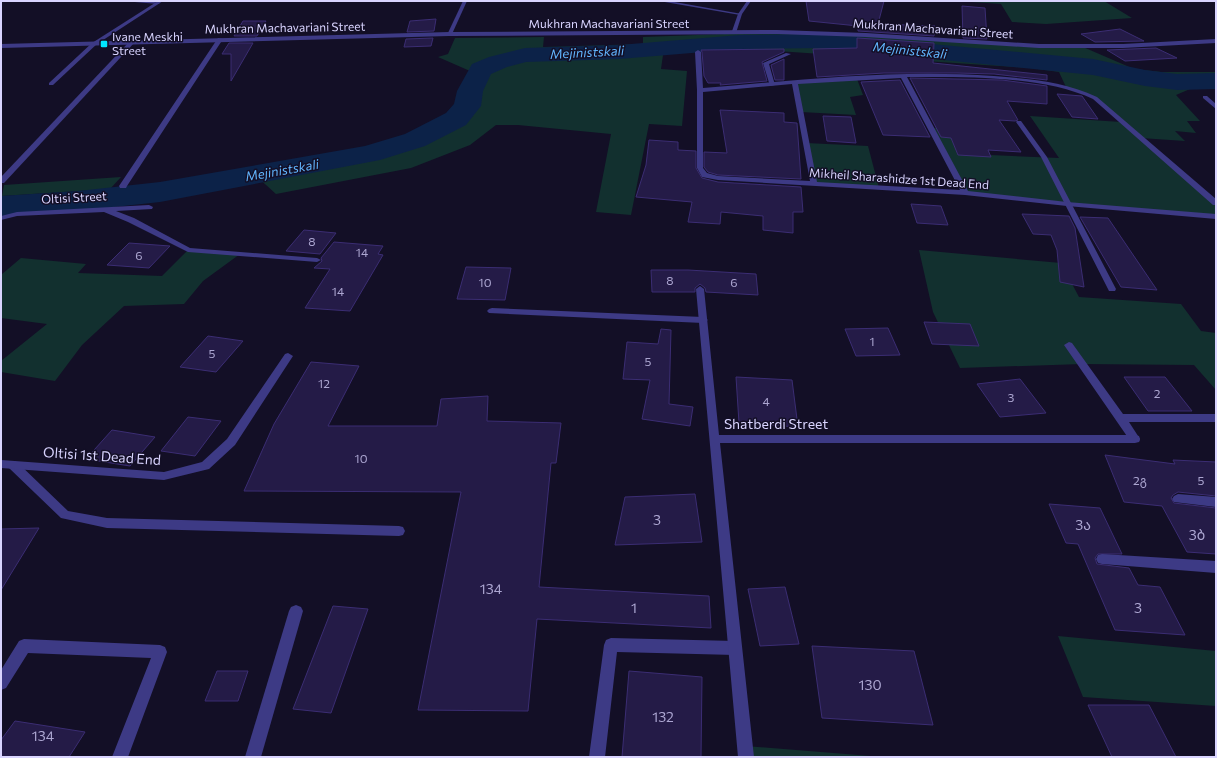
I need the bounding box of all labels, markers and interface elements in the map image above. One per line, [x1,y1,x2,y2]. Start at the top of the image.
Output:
street label: Mukhran Machavariani Street [852,15,1014,41]
street label: Mukhran Machavariani Street [529,16,690,30]
street label: Mukhran Machavariani Street [204,19,366,35]
place label: Ivane Meskhi Street [112,29,183,57]
water label: Mejinistskali [872,38,948,62]
marker: Ivane Meskhi Street [99,39,109,49]
water label: Mejinistskali [549,42,625,62]
water label: Mejinistskali [244,156,321,184]
street label: Mikheil Sharashidze 1st Dead End [809,165,989,191]
street label: Oltisi Street [41,188,107,206]
house number: 8 [308,234,316,248]
house number: 14 [356,245,368,259]
house number: 6 [135,248,143,262]
house number: 8 [666,273,674,287]
house number: 10 [479,275,492,289]
house number: 6 [730,275,738,289]
house number: 14 [332,284,344,298]
house number: 1 [869,334,875,348]
house number: 5 [209,346,216,360]
house number: 5 [645,354,652,368]
house number: 12 [318,376,330,390]
house number: 2 [1154,386,1161,400]
house number: 3 [1008,390,1015,404]
house number: 4 [762,394,770,408]
street label: Shatberdi Street [724,415,828,432]
street label: Oltisi 1st Dead End [43,443,161,468]
house number: 10 [355,451,368,465]
house number: 2გ [1133,473,1147,488]
house number: 5 [1198,473,1205,487]
house number: 3 [653,511,661,528]
house number: 3ა [1075,516,1091,533]
house number: 3ბ [1189,526,1205,543]
house number: 134 [480,580,503,597]
house number: 1 [631,599,637,616]
house number: 3 [1134,599,1142,616]
house number: 130 [858,676,882,693]
house number: 132 [652,708,674,725]
house number: 134 [32,727,55,744]

